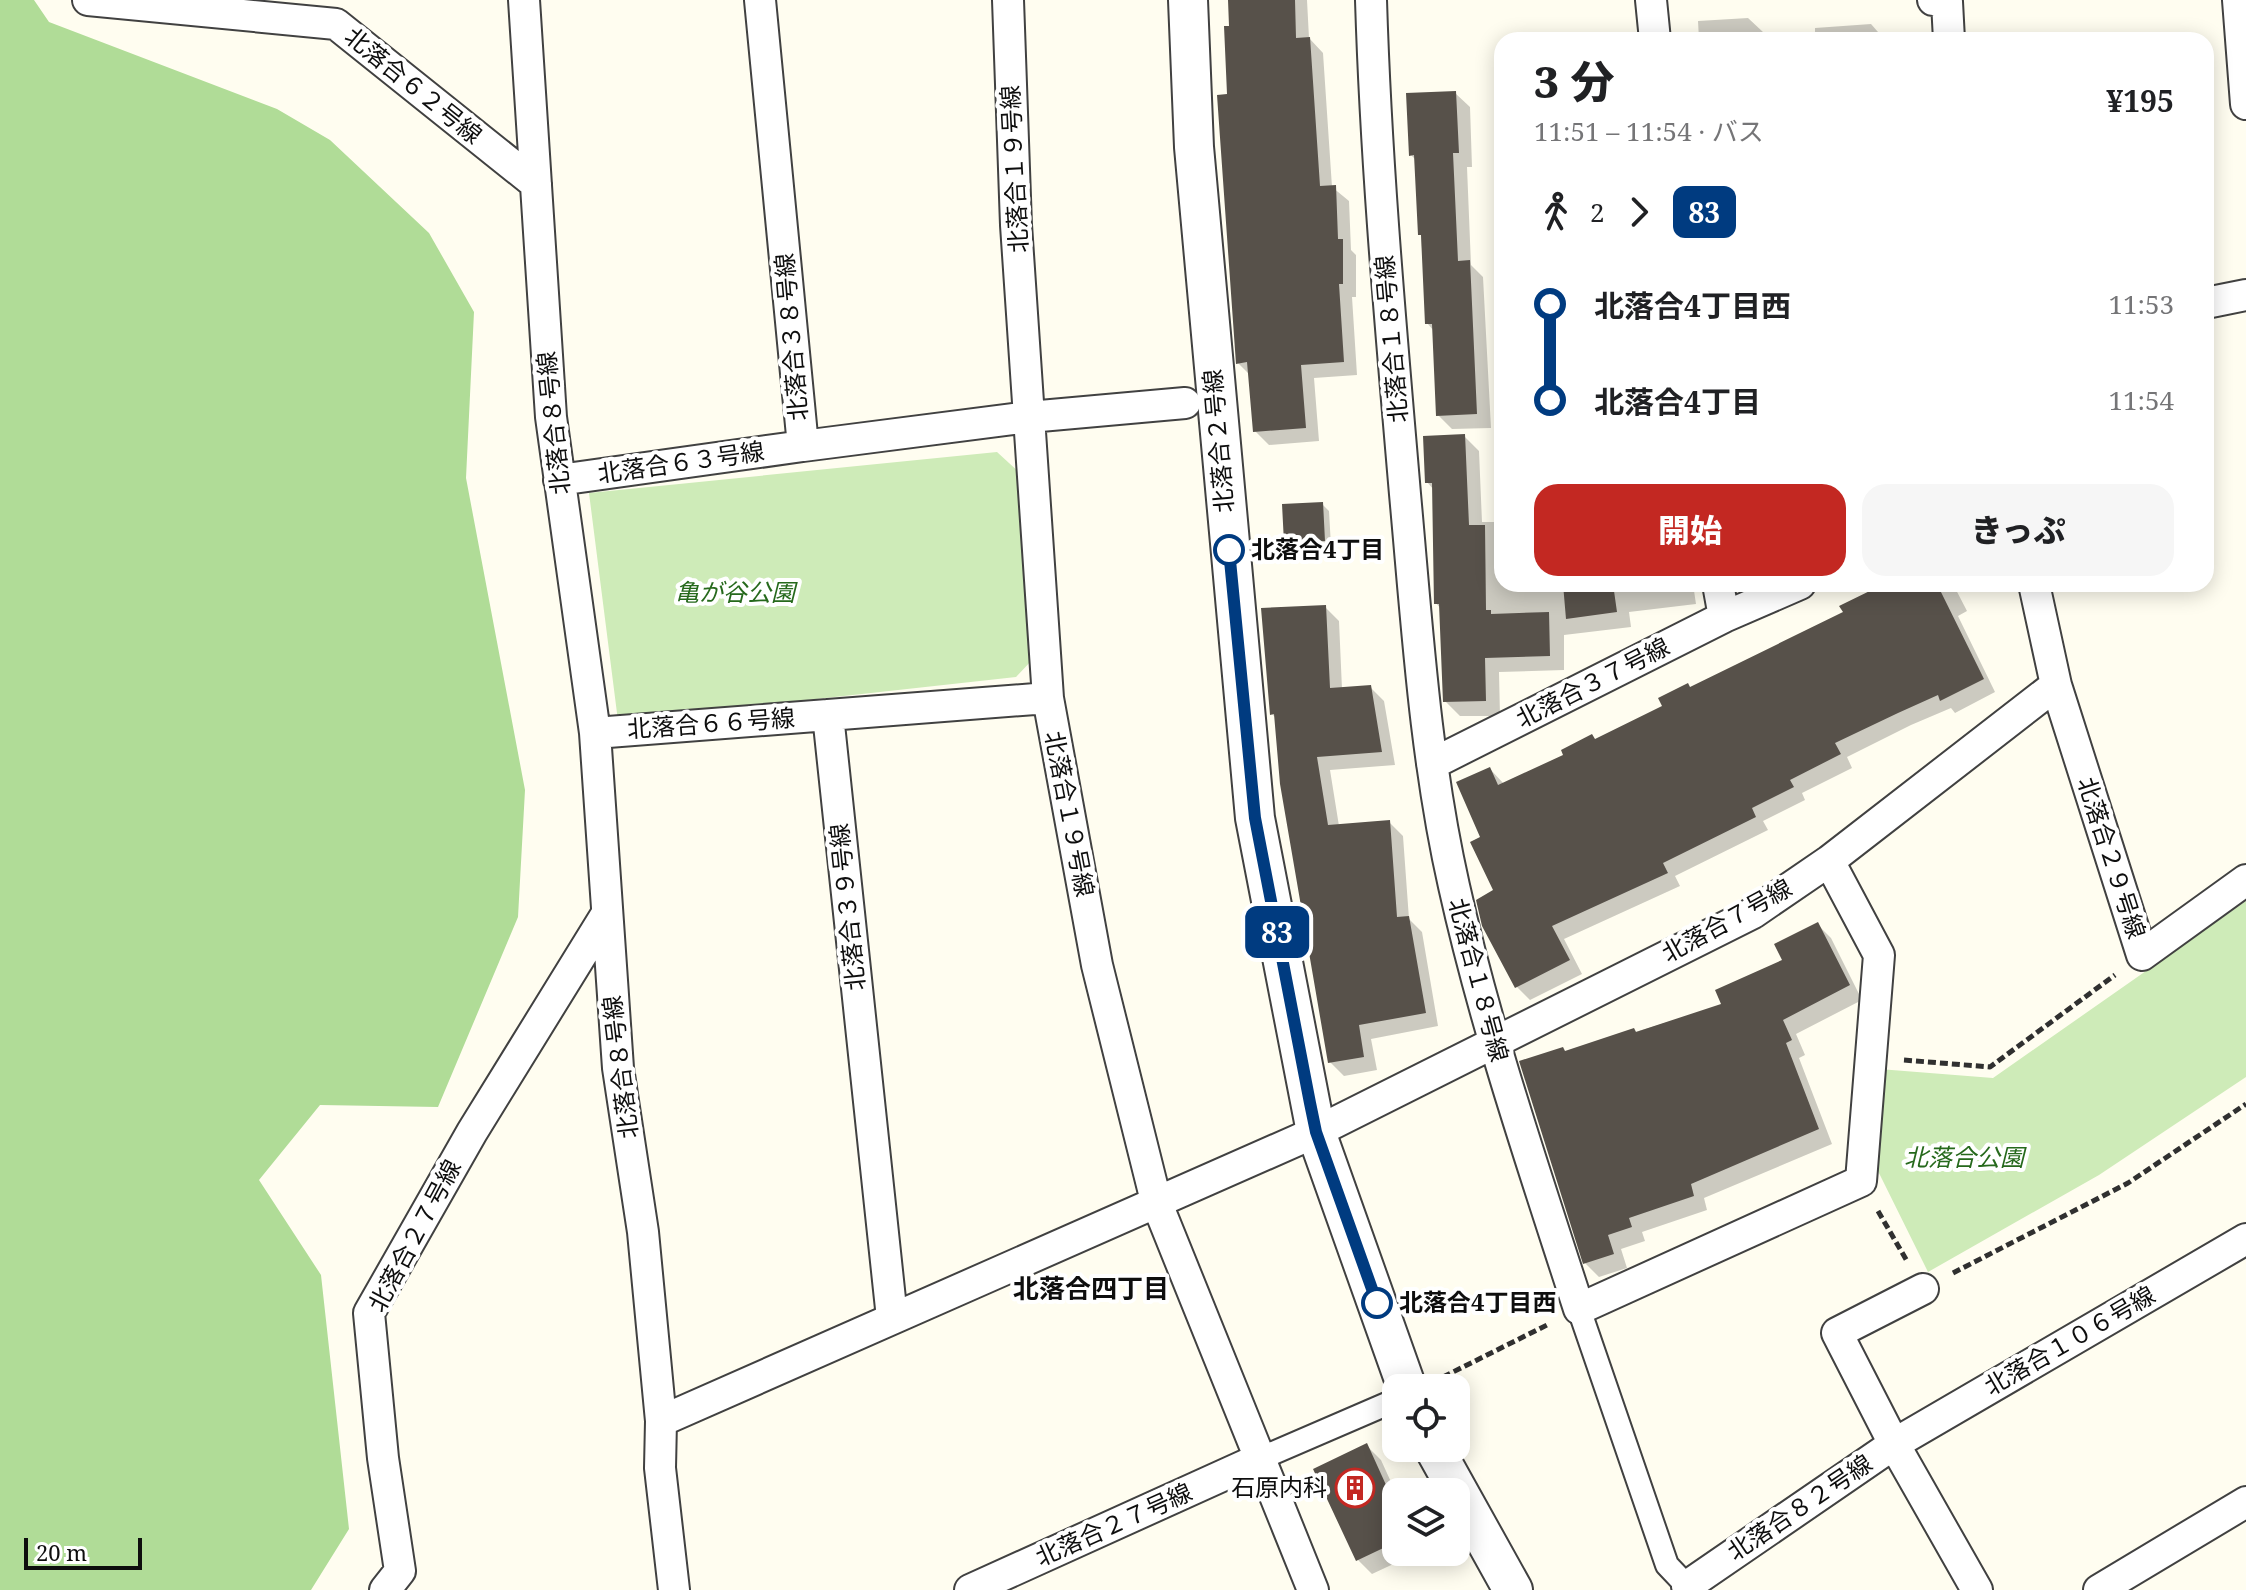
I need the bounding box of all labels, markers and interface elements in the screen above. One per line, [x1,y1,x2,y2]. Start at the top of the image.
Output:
street label: 北落合６２号線 [338,19,490,151]
text: 3 分 [1534,51,1614,111]
text: ¥195 [2106,80,2174,121]
street label: 北落合１９号線 [993,84,1034,254]
text: 11:51 – 11:54 · バス [1534,113,1764,149]
icon: walk [1534,190,1578,234]
icon: forward [1617,190,1661,234]
text: 83 [1689,193,1720,231]
text: 2 [1590,194,1605,230]
street label: 北落合３８号線 [767,252,814,422]
street label: 北落合１８号線 [1367,254,1414,424]
text: 北落合4丁目西 [1594,285,1791,326]
text: 11:53 [2108,286,2174,322]
street label: 北落合８号線 [529,350,576,496]
street label: 北落合２号線 [1195,368,1240,514]
text: 北落合4丁目 [1594,381,1761,422]
text: 11:54 [2108,382,2174,418]
street label: 北落合６３号線 [595,433,766,490]
button: 開始 [1534,484,1846,576]
button: きっぷ [1862,484,2174,576]
place label: 北落合4丁目 [1251,532,1385,565]
marker: 北落合4丁目 [1214,535,1244,565]
park label: 亀が谷公園 [675,575,798,608]
street label: 北落合３７号線 [1510,629,1675,735]
street label: 北落合６６号線 [626,700,796,745]
street label: 北落合１９号線 [1038,728,1103,899]
street label: 北落合２９号線 [2071,773,2154,943]
street label: 北落合３９号線 [821,822,872,992]
street label: 北落合７号線 [1655,870,1797,969]
street label: 北落合１８号線 [1442,894,1517,1065]
line badge: 83 [1241,906,1313,958]
text: 83 [1261,913,1293,951]
street label: 北落合８号線 [594,994,645,1141]
park label: 北落合公園 [1904,1140,2027,1173]
street label: 北落合２７号線 [360,1153,468,1317]
district label: 北落合四丁目 [1013,1270,1169,1306]
street label: 北落合１０６号線 [1978,1277,2161,1402]
place label: 北落合4丁目西 [1399,1285,1557,1318]
marker: 北落合4丁目西 [1362,1288,1392,1318]
map controls [1382,1374,1470,1566]
button: locate [1382,1374,1470,1462]
street label: 北落合８２号線 [1720,1446,1878,1567]
building icon: 石原内科 [1334,1467,1376,1509]
place label: 石原内科 [1231,1470,1327,1503]
street label: 北落合２７号線 [1030,1474,1197,1573]
button: layers [1382,1478,1470,1566]
scale bar [24,1534,142,1570]
text: 20 m [36,1537,87,1567]

